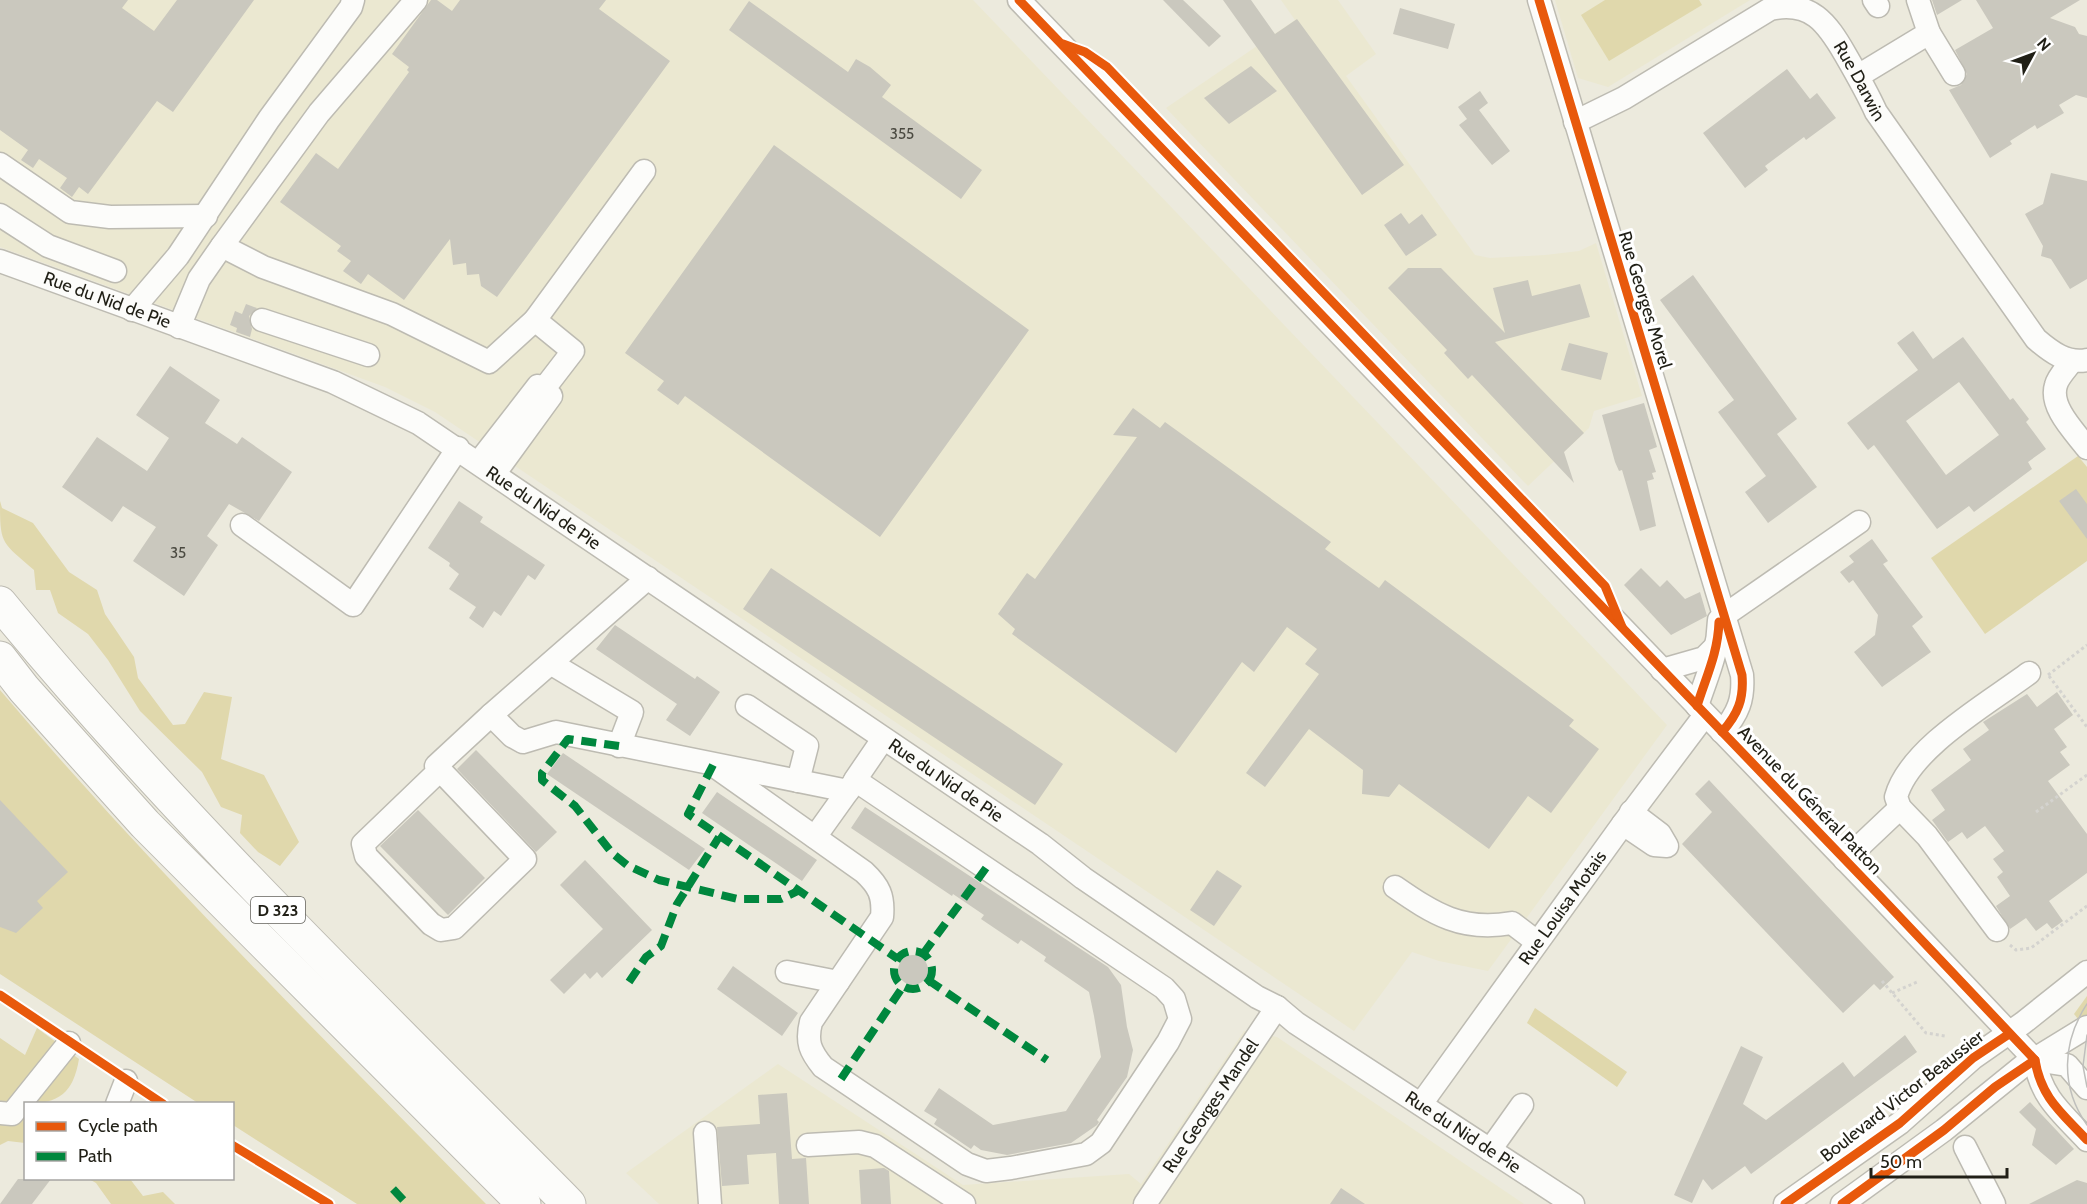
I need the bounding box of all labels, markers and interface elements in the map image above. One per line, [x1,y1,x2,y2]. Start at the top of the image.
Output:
north arrow [2003,24,2063,84]
text: N [2033,34,2055,55]
street label: Rue Darwin [1829,37,1890,125]
house number: 355 [890,125,914,143]
street label: Rue Georges Morel [1614,228,1677,372]
street label: Rue du Nid de Pie [41,267,174,333]
street label: Rue du Nid de Pie [482,461,605,554]
house number: 35 [170,544,186,562]
street label: Avenue du Général Patton [1733,721,1887,879]
street label: Rue du Nid de Pie [884,734,1007,827]
street label: Rue Louisa Motais [1514,846,1611,969]
road number: D 323 [251,897,305,923]
street label: Boulevard Victor Beaussier [1816,1025,1988,1167]
street label: Rue Georges Mandel [1158,1034,1264,1177]
street label: Rue du Nid de Pie [1401,1086,1525,1178]
legend [24,1102,234,1180]
text: Cycle path [78,1115,158,1137]
scale bar [1871,1141,2008,1179]
text: Path [78,1145,112,1167]
text: 50 m [1880,1151,1922,1173]

